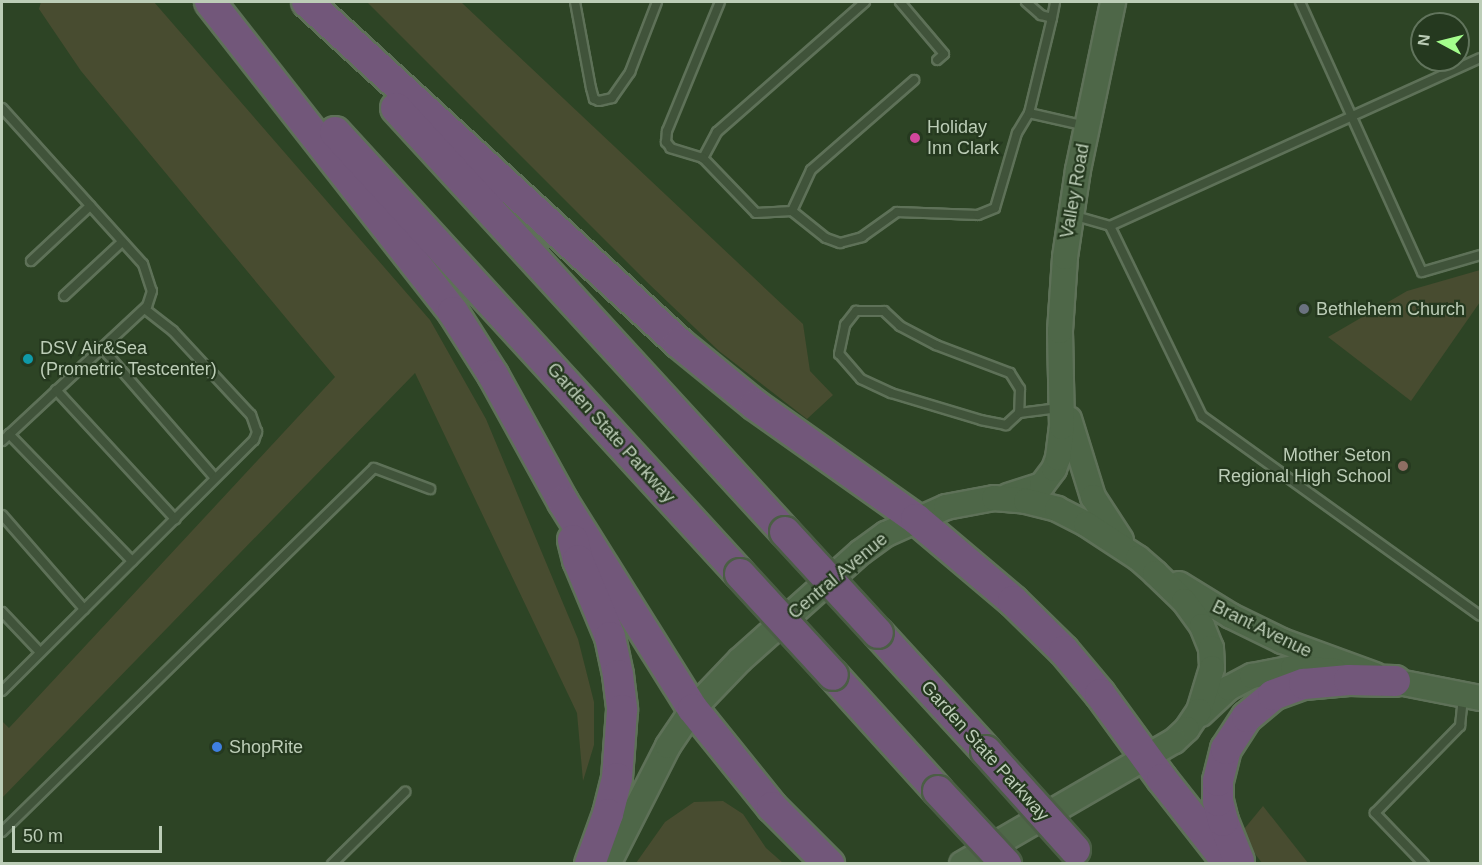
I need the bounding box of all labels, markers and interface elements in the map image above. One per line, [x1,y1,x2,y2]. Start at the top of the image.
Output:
north arrow [1410,12,1470,72]
text: N [1414,33,1433,47]
place label: Holiday Inn Clark [927,117,999,160]
marker: Holiday Inn Clark [908,131,922,145]
street label: Valley Road [1056,142,1094,240]
place label: Bethlehem Church [1316,298,1465,320]
marker: Bethlehem Church [1297,302,1311,316]
place label: DSV Air&Sea (Prometric Testcenter) [40,338,217,380]
marker: DSV Air&Sea (Prometric Testcenter) [21,352,35,366]
street label: Garden State Parkway [542,358,680,508]
place label: Mother Seton Regional High School [1218,445,1391,488]
marker: Mother Seton Regional High School [1396,459,1410,473]
street label: Central Avenue [784,528,892,624]
street label: Brant Avenue [1208,595,1316,663]
street label: Garden State Parkway [916,676,1054,826]
place label: ShopRite [229,736,303,758]
marker: ShopRite [210,740,224,754]
scale bar [15,814,165,852]
text: 50 m [23,826,63,846]

